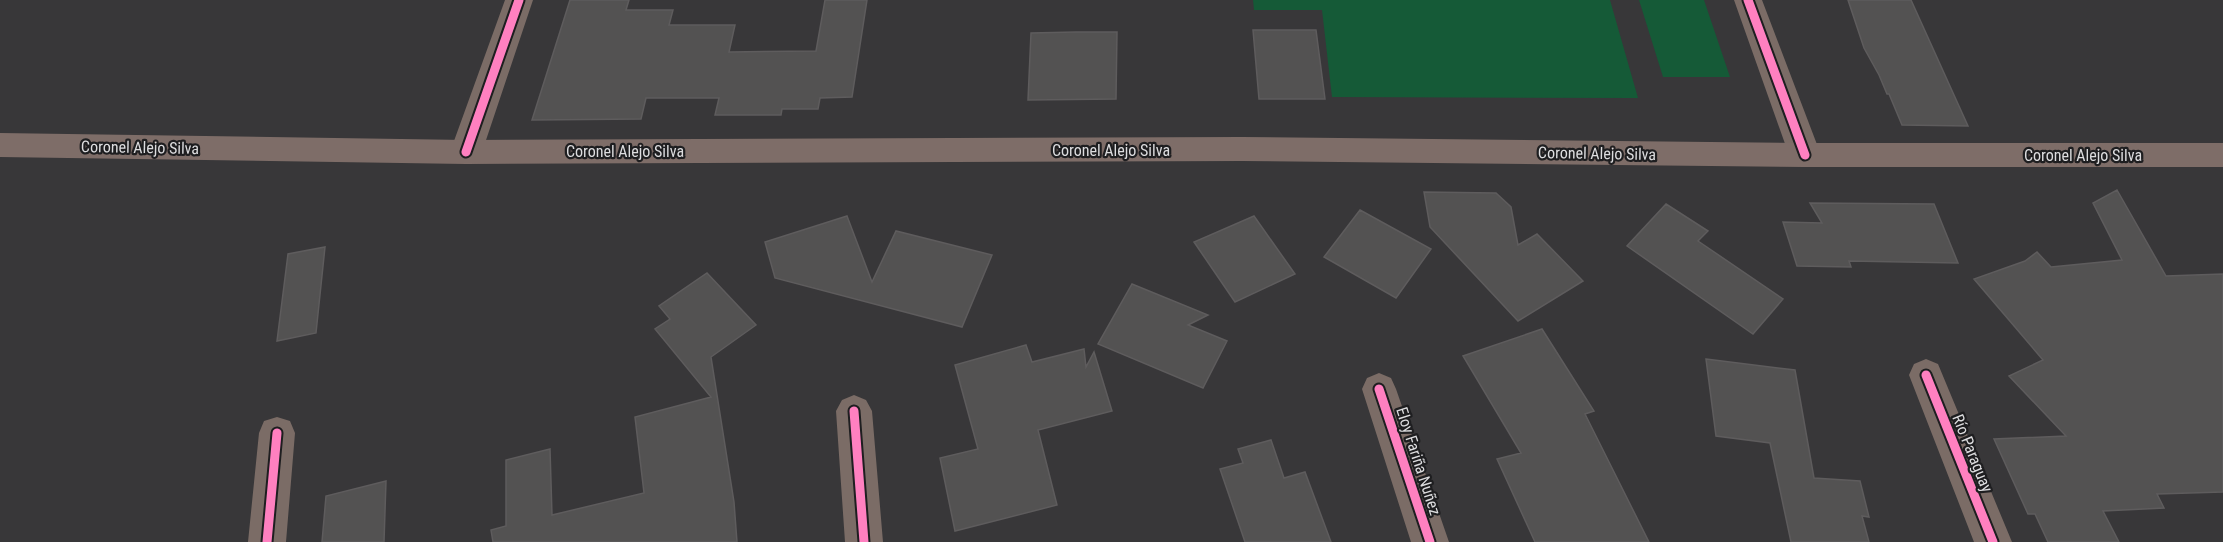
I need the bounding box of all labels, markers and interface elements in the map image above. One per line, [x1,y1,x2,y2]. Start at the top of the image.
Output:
street label: Coronel Alejo Silva [81,137,199,158]
street label: Coronel Alejo Silva [1052,141,1170,160]
street label: Coronel Alejo Silva [566,142,684,161]
street label: Coronel Alejo Silva [1538,143,1656,164]
street label: Coronel Alejo Silva [2024,146,2142,165]
street label: Eloy Fariña Nuñez [1392,405,1445,518]
street label: Río Paraguay [1948,411,1997,495]

